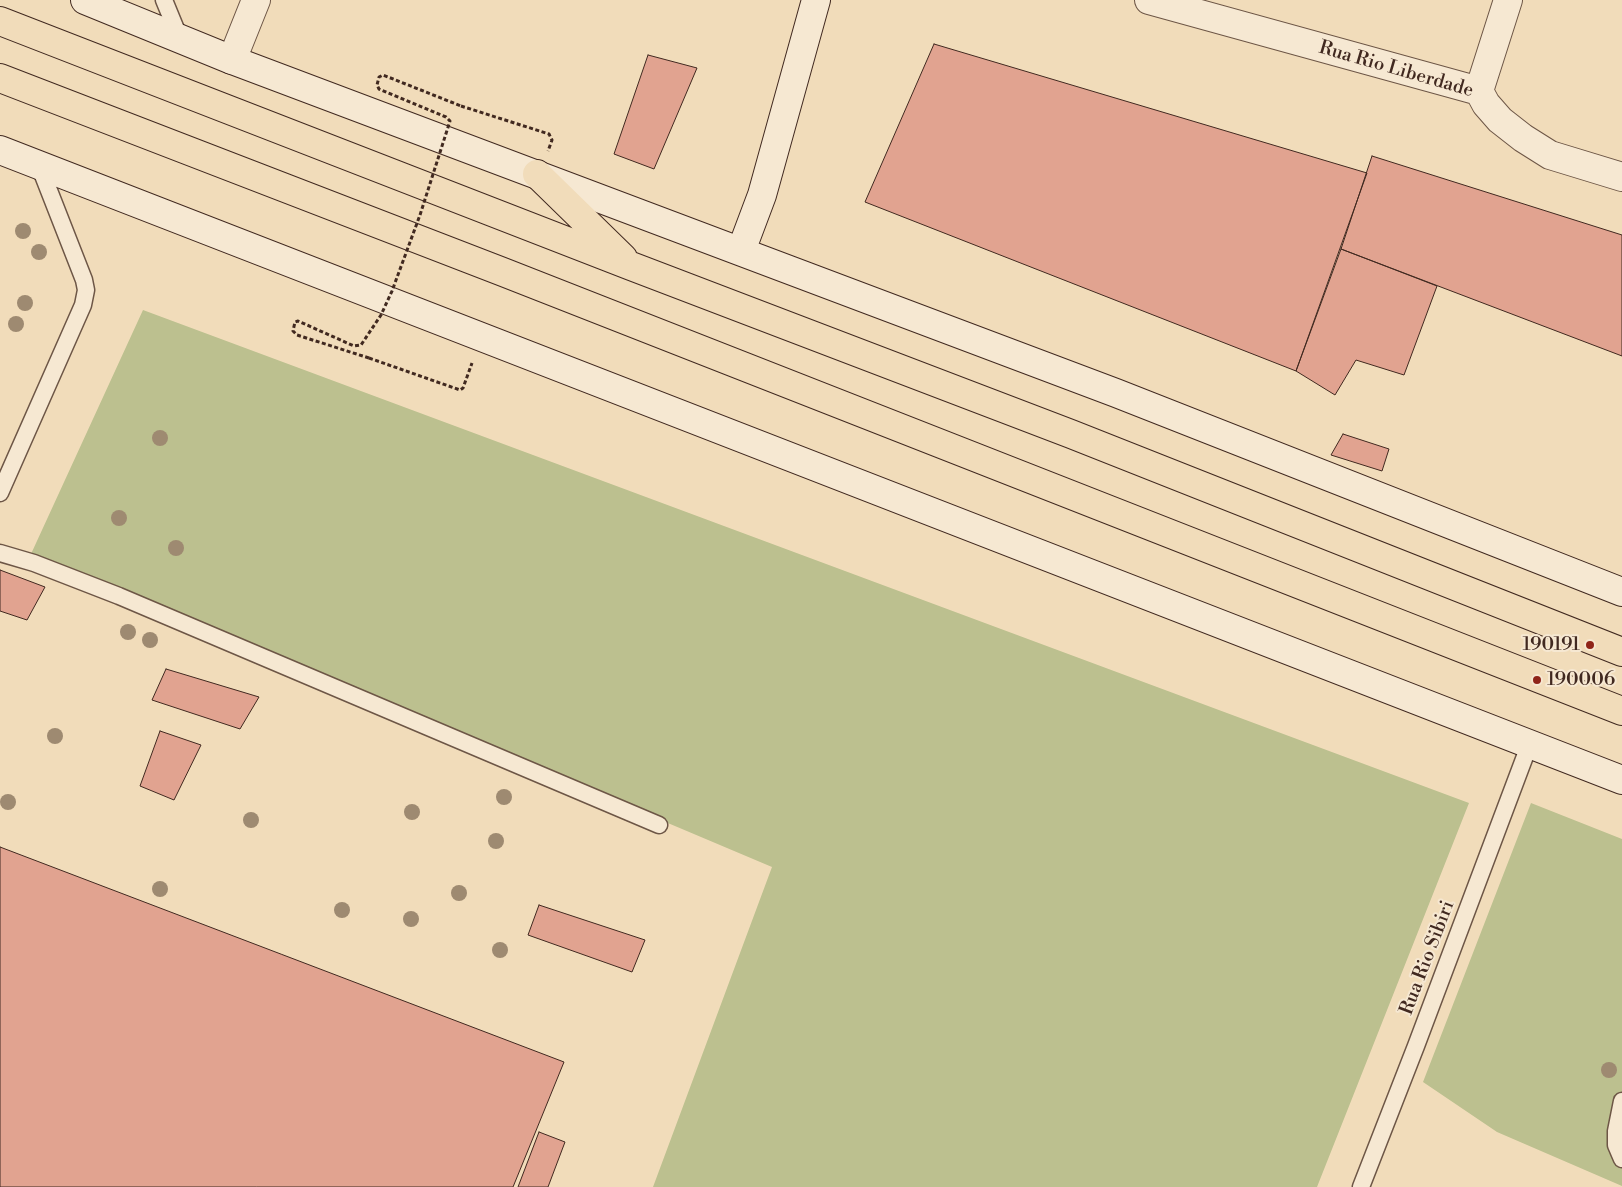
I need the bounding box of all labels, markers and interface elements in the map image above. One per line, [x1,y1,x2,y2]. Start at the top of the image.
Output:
street label: Rua Rio Liberdade [1316,37,1476,103]
place label: 190191 [1522,634,1580,656]
marker: 190191 [1584,639,1596,651]
place label: 190006 [1547,669,1615,691]
marker: 190006 [1531,674,1543,686]
street label: Rua Rio Sibiri [1396,898,1460,1018]

